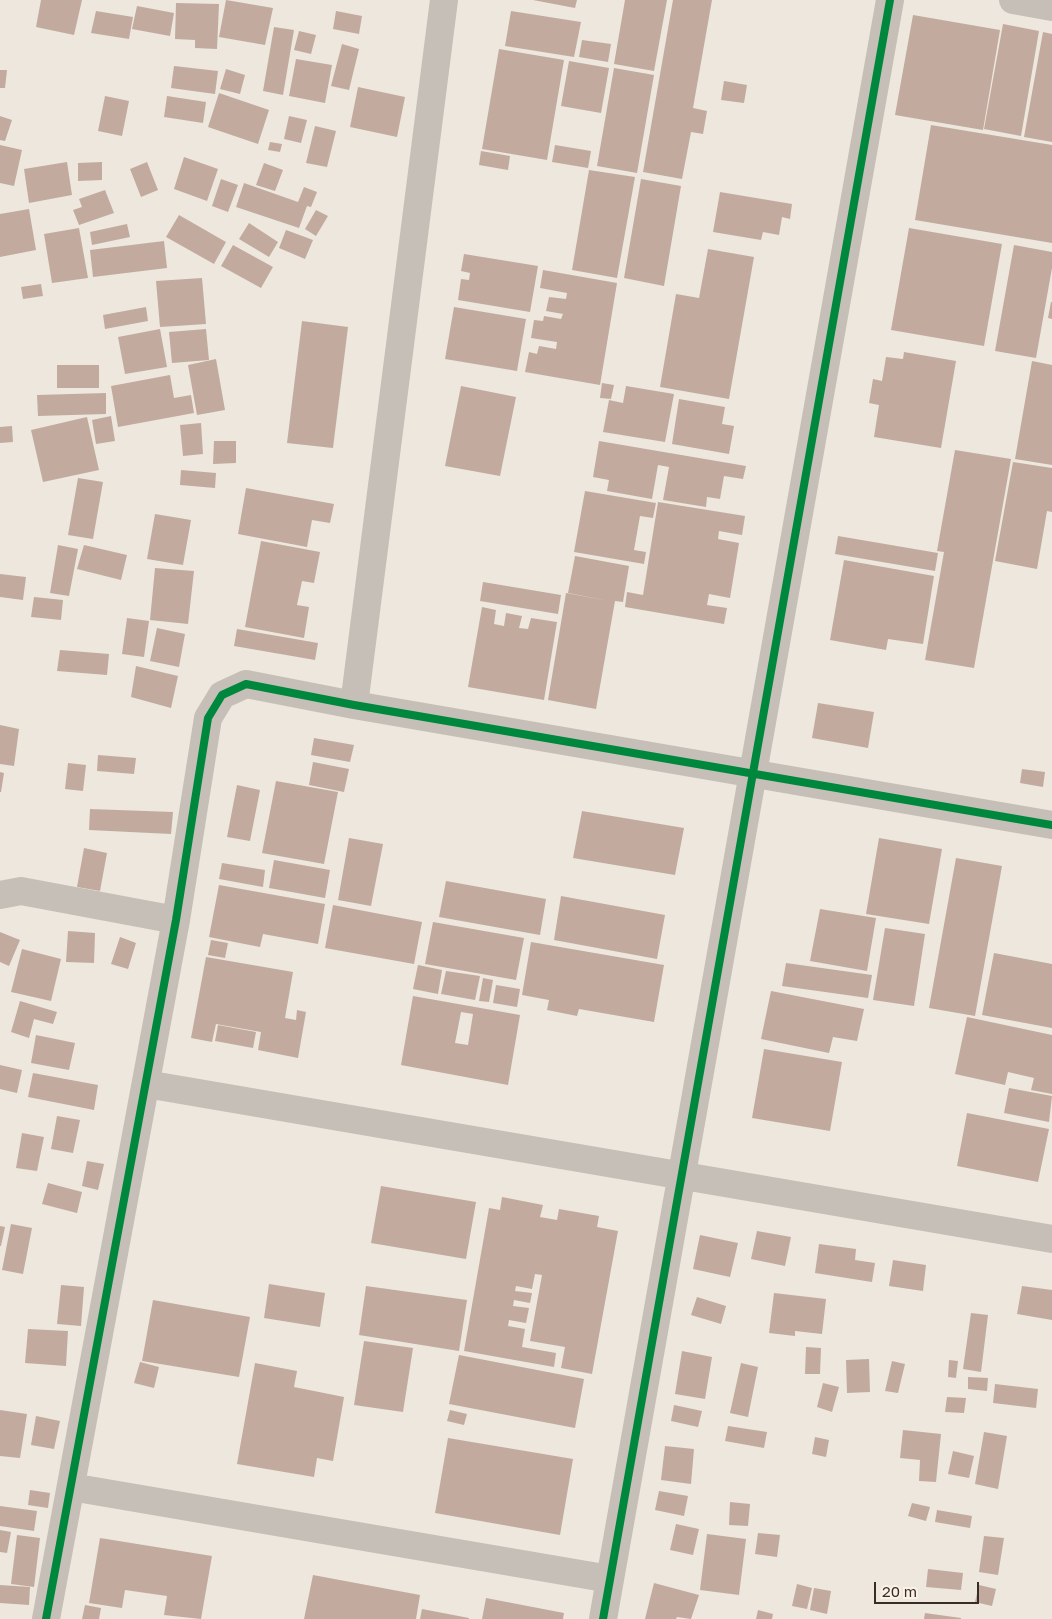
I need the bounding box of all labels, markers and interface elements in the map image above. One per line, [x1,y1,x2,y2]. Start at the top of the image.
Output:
scale bar [877,1572,982,1604]
text: 20 m [882,1582,917,1600]

